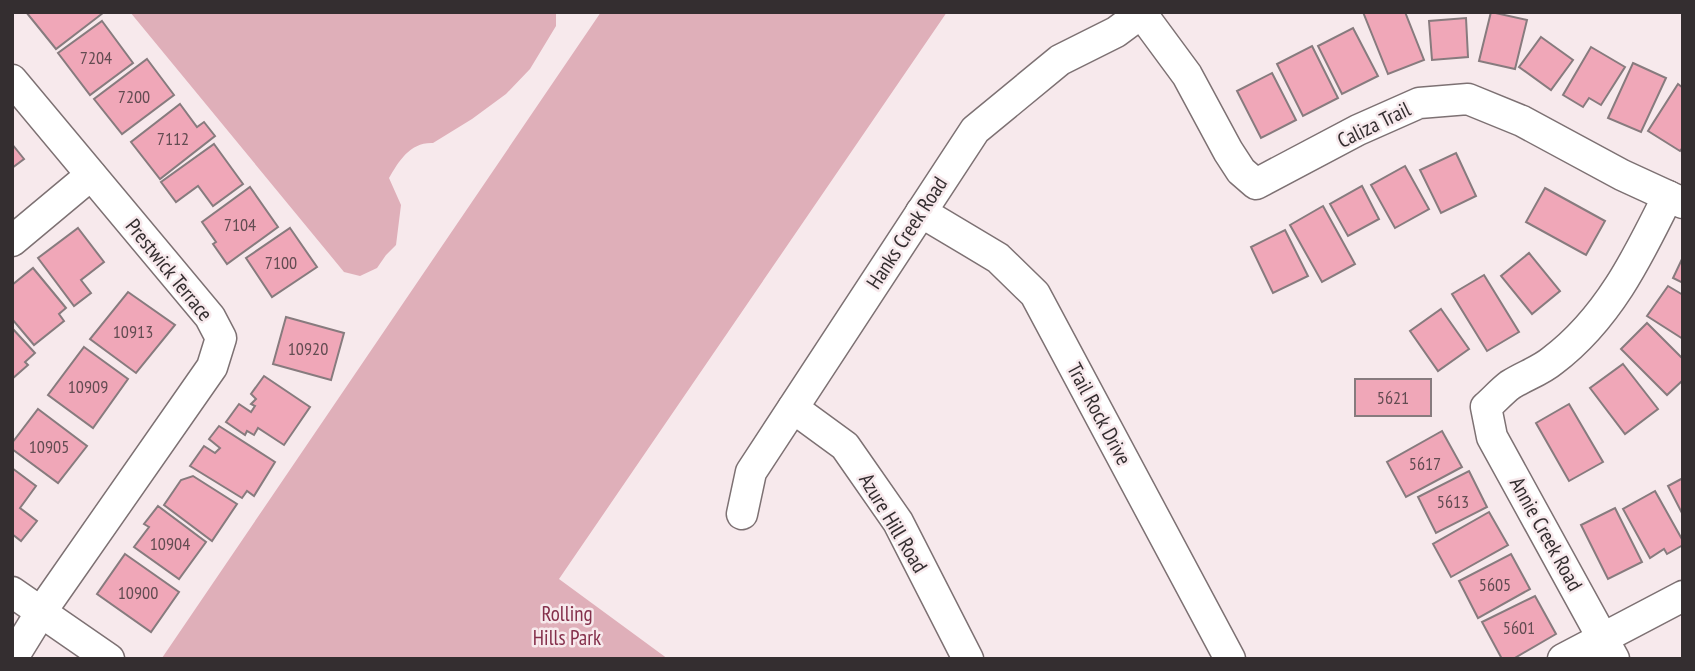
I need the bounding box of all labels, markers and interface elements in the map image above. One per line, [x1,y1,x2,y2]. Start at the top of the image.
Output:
house number: 7204 [80,46,112,69]
house number: 7200 [118,85,150,108]
street label: Caliza Trail [1333,95,1415,154]
house number: 7112 [157,127,189,150]
street label: Hanks Creek Road [860,171,953,294]
street label: Prestwick Terrace [120,213,219,326]
house number: 7104 [224,213,256,236]
house number: 7100 [265,251,297,274]
house number: 10913 [113,320,153,343]
house number: 10920 [288,337,328,360]
street label: Trail Rock Drive [1061,358,1138,469]
house number: 10909 [68,375,108,398]
house number: 5621 [1377,386,1409,409]
house number: 10905 [29,435,69,458]
house number: 5617 [1409,452,1441,475]
street label: Azure Hill Road [853,468,934,577]
street label: Annie Creek Road [1504,472,1589,596]
house number: 5613 [1437,490,1469,513]
house number: 10904 [150,532,190,555]
house number: 5605 [1479,573,1511,596]
house number: 10900 [118,581,158,604]
park label: Rolling Hills Park [533,600,601,651]
house number: 5601 [1503,616,1535,639]

